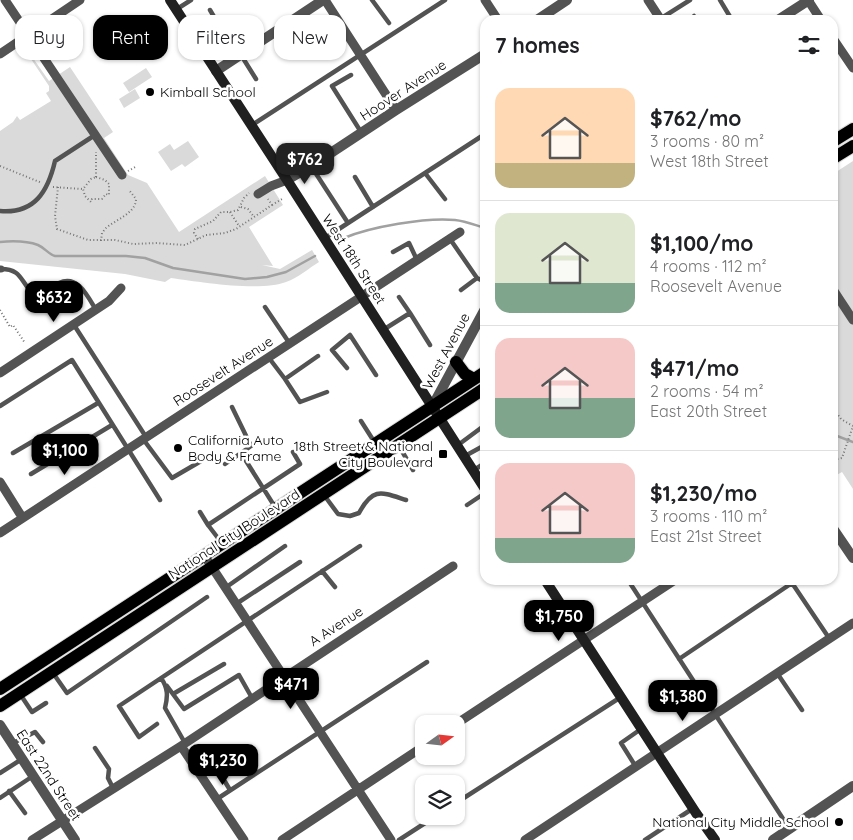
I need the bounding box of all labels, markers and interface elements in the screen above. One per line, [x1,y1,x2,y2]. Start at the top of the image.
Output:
chip: Buy [15,15,83,60]
chip: Rent [93,15,168,60]
chip: Filters [178,15,264,60]
chip: New [274,15,346,60]
icon: filters [795,31,823,59]
text: 7 homes [495,32,580,58]
street label: Hoover Avenue [356,55,450,125]
place label: Kimball School [160,83,256,101]
marker: Kimball School [144,86,156,98]
text: $762/mo [650,105,741,131]
icon: home [535,108,595,168]
text: 3 rooms · 80 m² [650,131,764,151]
pin: $762 [275,142,335,185]
text: $762 [287,149,323,169]
text: West 18th Street [650,151,769,171]
street label: West 18th Street [318,211,390,308]
text: $1,100/mo [650,230,753,256]
icon: home [535,233,595,293]
text: 4 rooms · 112 m² [650,256,767,276]
text: Roosevelt Avenue [650,276,782,296]
pin: $632 [24,280,84,323]
text: $632 [36,287,72,307]
street label: West Avenue [418,310,474,392]
street label: Roosevelt Avenue [170,332,276,410]
text: $471/mo [650,355,739,381]
icon: home [535,358,595,418]
text: 2 rooms · 54 m² [650,381,764,401]
text: East 20th Street [650,401,767,421]
place label: California Auto Body & Frame [188,431,284,465]
pin: $1,100 [24,434,106,476]
place label: 18th Street & National City Boulevard [294,437,433,471]
text: $1,100 [43,440,87,460]
marker: California Auto Body & Frame [172,442,184,454]
marker: 18th Street & National City Boulevard [437,448,449,460]
text: $1,230/mo [650,480,757,506]
icon: home [535,483,595,543]
street label: National City Boulevard [165,485,303,583]
text: 3 rooms · 110 m² [650,506,767,526]
text: East 21st Street [650,526,762,546]
pin: $1,750 [518,600,600,642]
street label: A Avenue [306,602,366,650]
text: $1,750 [535,606,583,626]
pin: $471 [261,668,321,710]
text: $471 [274,674,308,694]
pin: $1,380 [642,680,724,722]
text: $1,380 [659,686,707,706]
north arrow [415,715,465,765]
map controls [415,715,465,825]
street label: East 22nd Street [13,726,85,824]
pin: $1,230 [182,744,264,786]
text: $1,230 [199,750,247,770]
button: layers [415,775,465,825]
place label: National City Middle School [652,813,829,831]
marker: National City Middle School [833,816,845,828]

